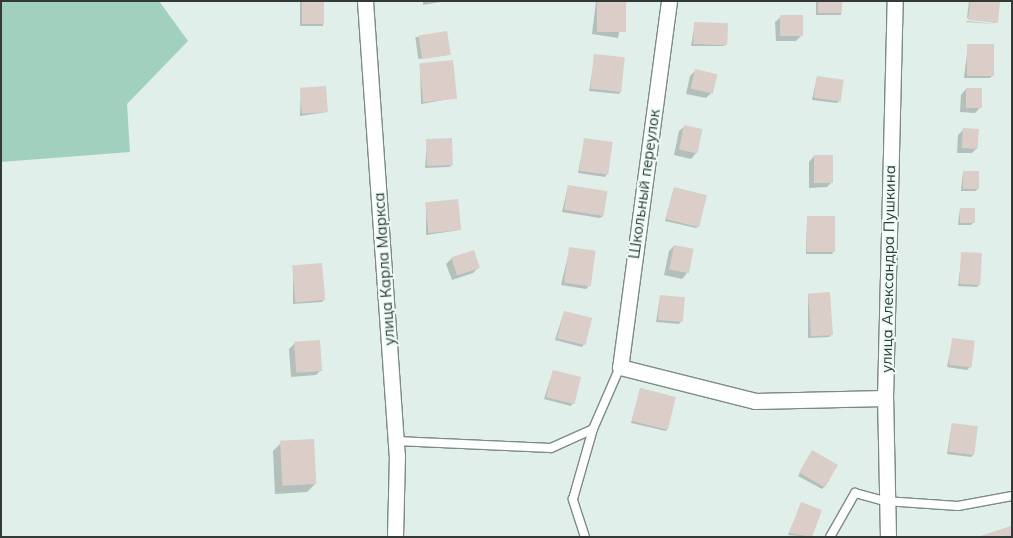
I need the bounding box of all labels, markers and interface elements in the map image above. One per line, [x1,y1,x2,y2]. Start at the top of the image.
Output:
street label: Школьный переулок [625,108,663,260]
street label: улица Александра Пушкина [877,165,899,373]
street label: улица Карла Маркса [370,192,398,346]

